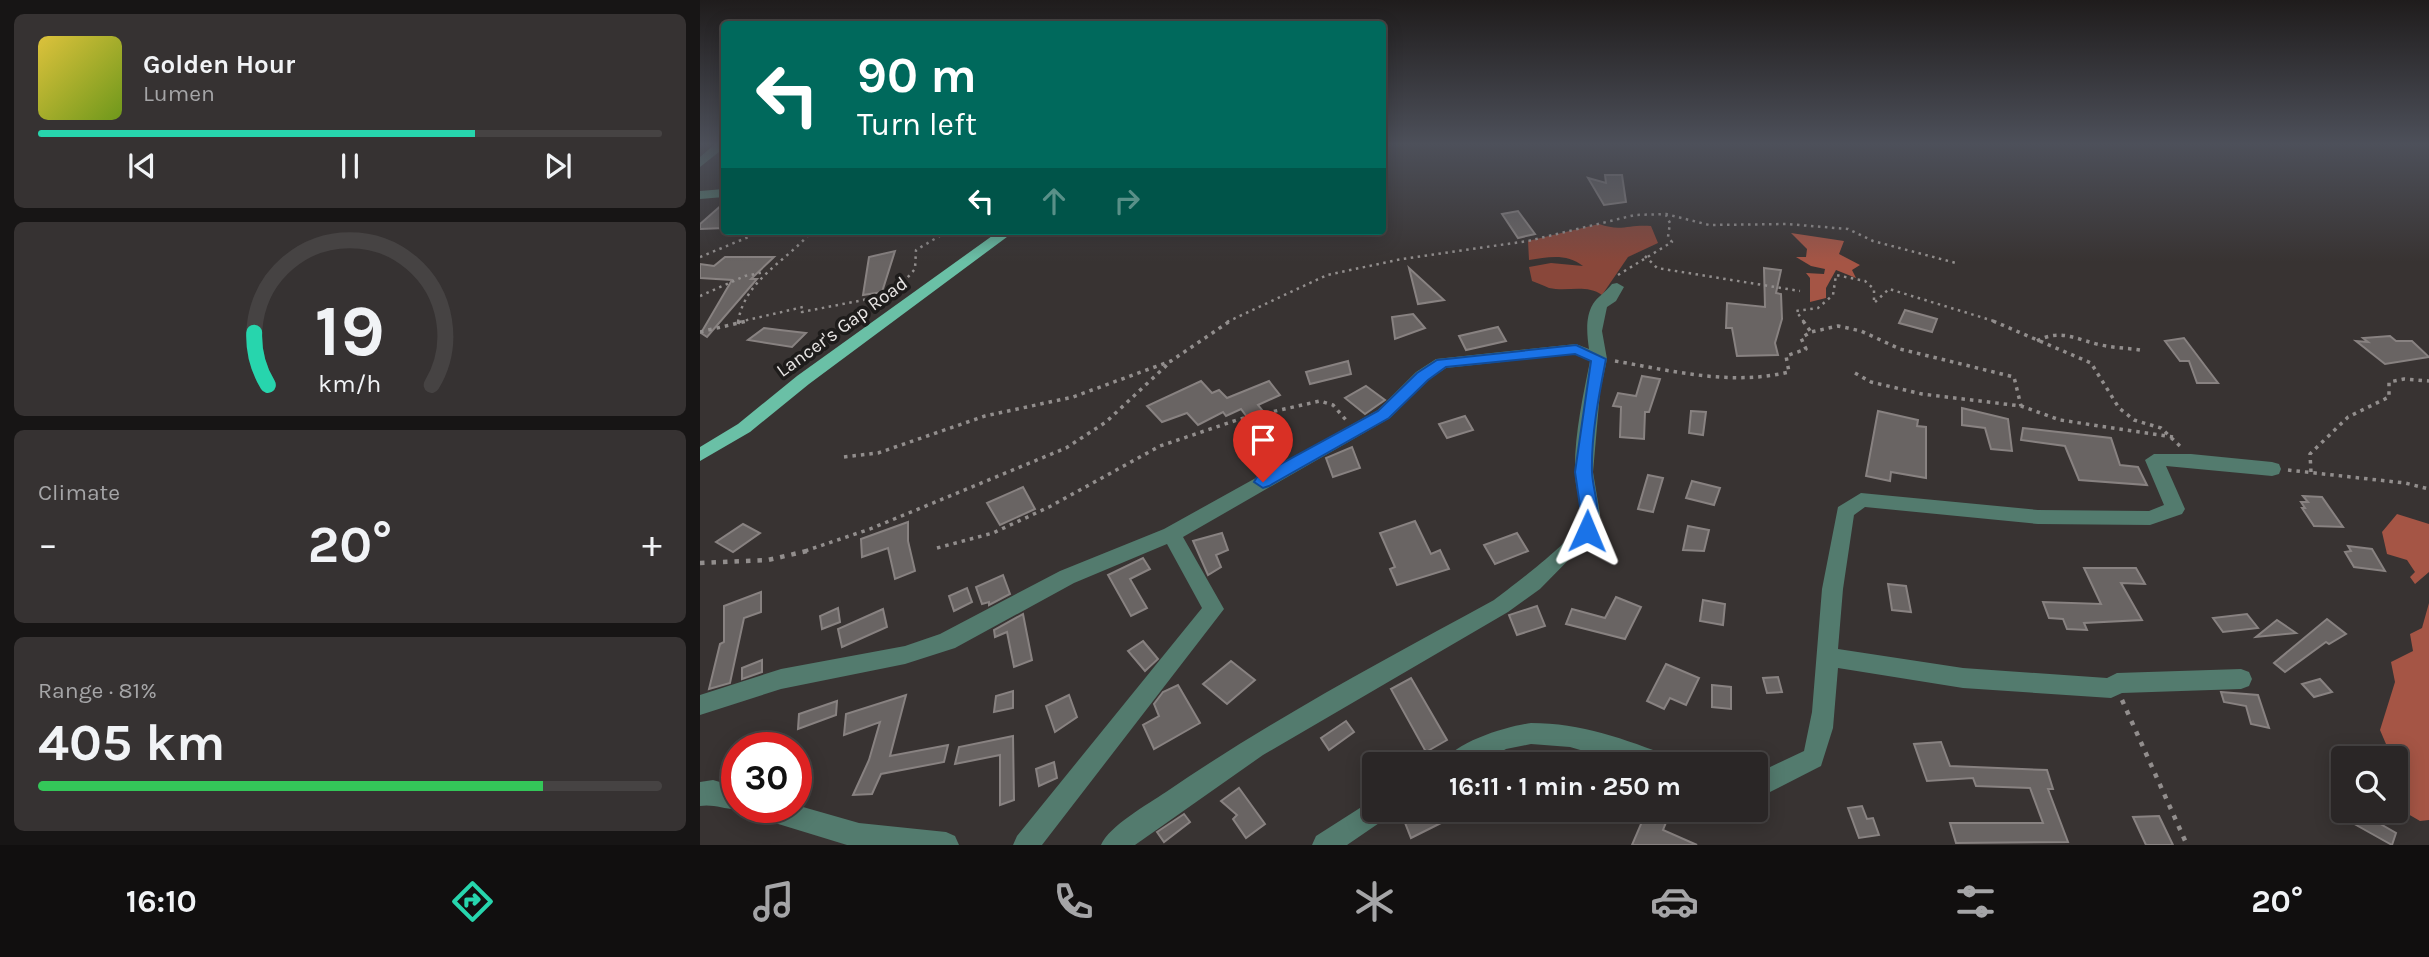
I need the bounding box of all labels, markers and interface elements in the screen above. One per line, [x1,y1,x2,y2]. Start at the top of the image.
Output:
text: 90 m [857,47,977,104]
text: Golden Hour [143,49,295,80]
icon: left [742,49,833,140]
text: Lumen [143,80,215,107]
text: Turn left [857,106,977,143]
icon: previous [123,147,161,185]
icon: pause [331,147,369,185]
icon: next [539,147,577,185]
icon: left [962,182,1000,220]
icon: ahead [1035,182,1073,220]
icon: right [1108,182,1146,220]
street label: Lancer's Gap Road [772,272,912,382]
text: 19 [315,288,385,373]
text: km/h [318,368,382,397]
pin [1233,410,1293,482]
icon: arrive [1244,421,1282,459]
text: Climate [38,479,120,506]
position arrow [1550,494,1624,568]
text: 20° [308,514,392,575]
text: − [38,522,58,567]
text: + [642,522,662,567]
text: Range · 81% [38,677,157,704]
text: 405 km [38,712,225,773]
speed limit sign: 30 [721,732,812,823]
map controls [2331,746,2408,823]
button: search [2331,746,2408,823]
text: 16:11 · 1 min · 250 m [1449,771,1681,802]
icon: directions [448,877,497,926]
icon: music [749,877,798,926]
icon: phone [1049,877,1098,926]
icon: climate [1350,877,1399,926]
icon: car [1650,877,1699,926]
icon: filters [1951,877,2000,926]
text: 16:10 [126,883,197,920]
text: 20° [2251,883,2303,920]

